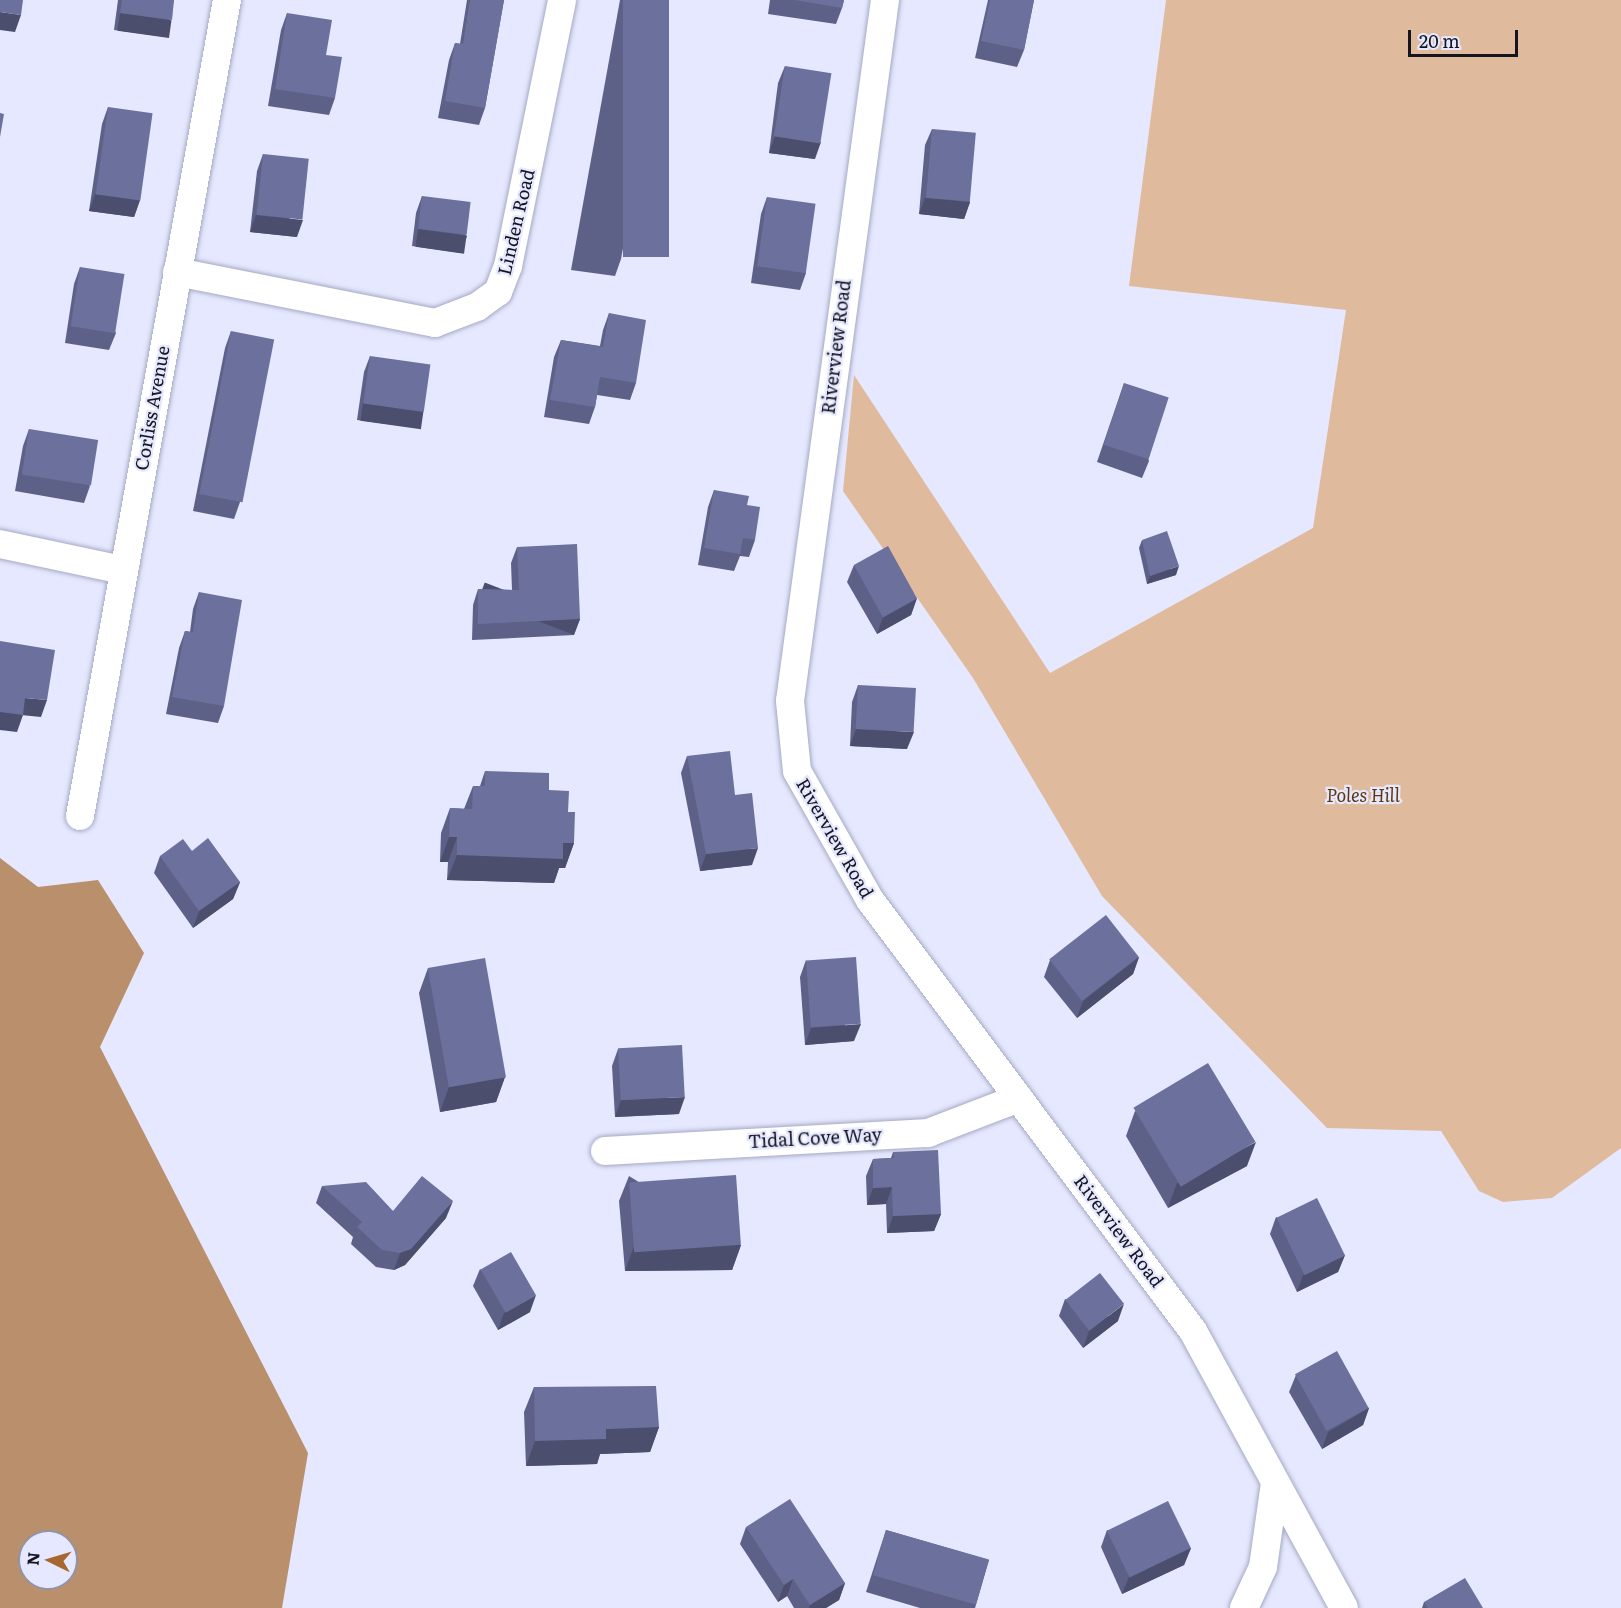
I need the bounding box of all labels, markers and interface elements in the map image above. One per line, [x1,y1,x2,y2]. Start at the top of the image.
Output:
scale bar [1411,18,1520,56]
text: 20 m [1419,27,1460,54]
street label: Linden Road [493,167,539,277]
street label: Riverview Road [817,279,855,415]
street label: Corliss Avenue [130,344,174,472]
street label: Riverview Road [792,774,878,902]
park label: Poles Hill [1326,784,1400,806]
street label: Tidal Cove Way [748,1124,882,1152]
street label: Riverview Road [1070,1171,1168,1291]
north arrow [18,1530,78,1590]
text: N [20,1551,45,1566]

